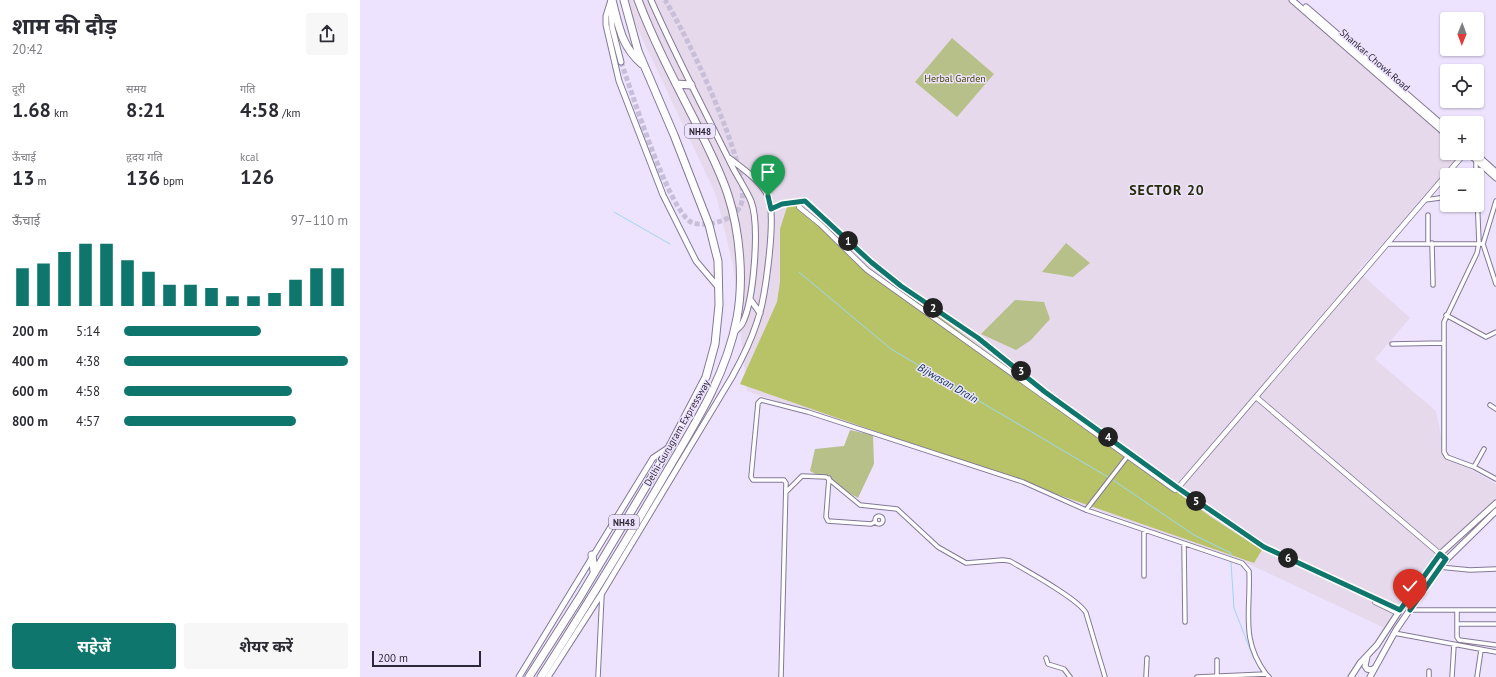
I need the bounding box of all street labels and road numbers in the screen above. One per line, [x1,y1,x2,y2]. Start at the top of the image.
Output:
street label: Shankar Chowk Road [1337,26,1413,94]
road number: NH48 [685,124,715,138]
street label: Delhi-Gurugram Expressway [641,377,713,489]
road number: NH48 [609,515,639,529]

